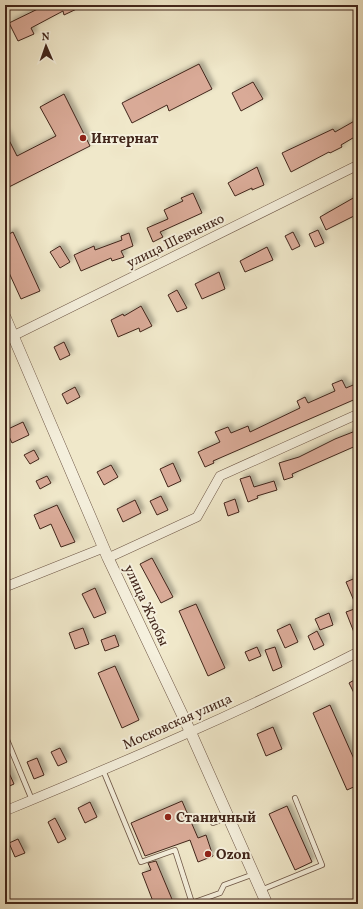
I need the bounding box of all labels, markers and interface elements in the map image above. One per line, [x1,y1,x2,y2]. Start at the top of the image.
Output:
north arrow [26,26,66,66]
text: N [41,30,50,45]
place label: Интернат [91,130,159,149]
marker: Интернат [78,133,88,143]
street label: улица Шевченко [124,209,228,273]
street label: улица Жлобы [118,562,173,650]
street label: Московская улица [120,690,235,755]
place label: Станичный [176,809,256,828]
marker: Станичный [163,812,173,822]
place label: Ozon [216,846,251,865]
marker: Ozon [203,849,213,859]

